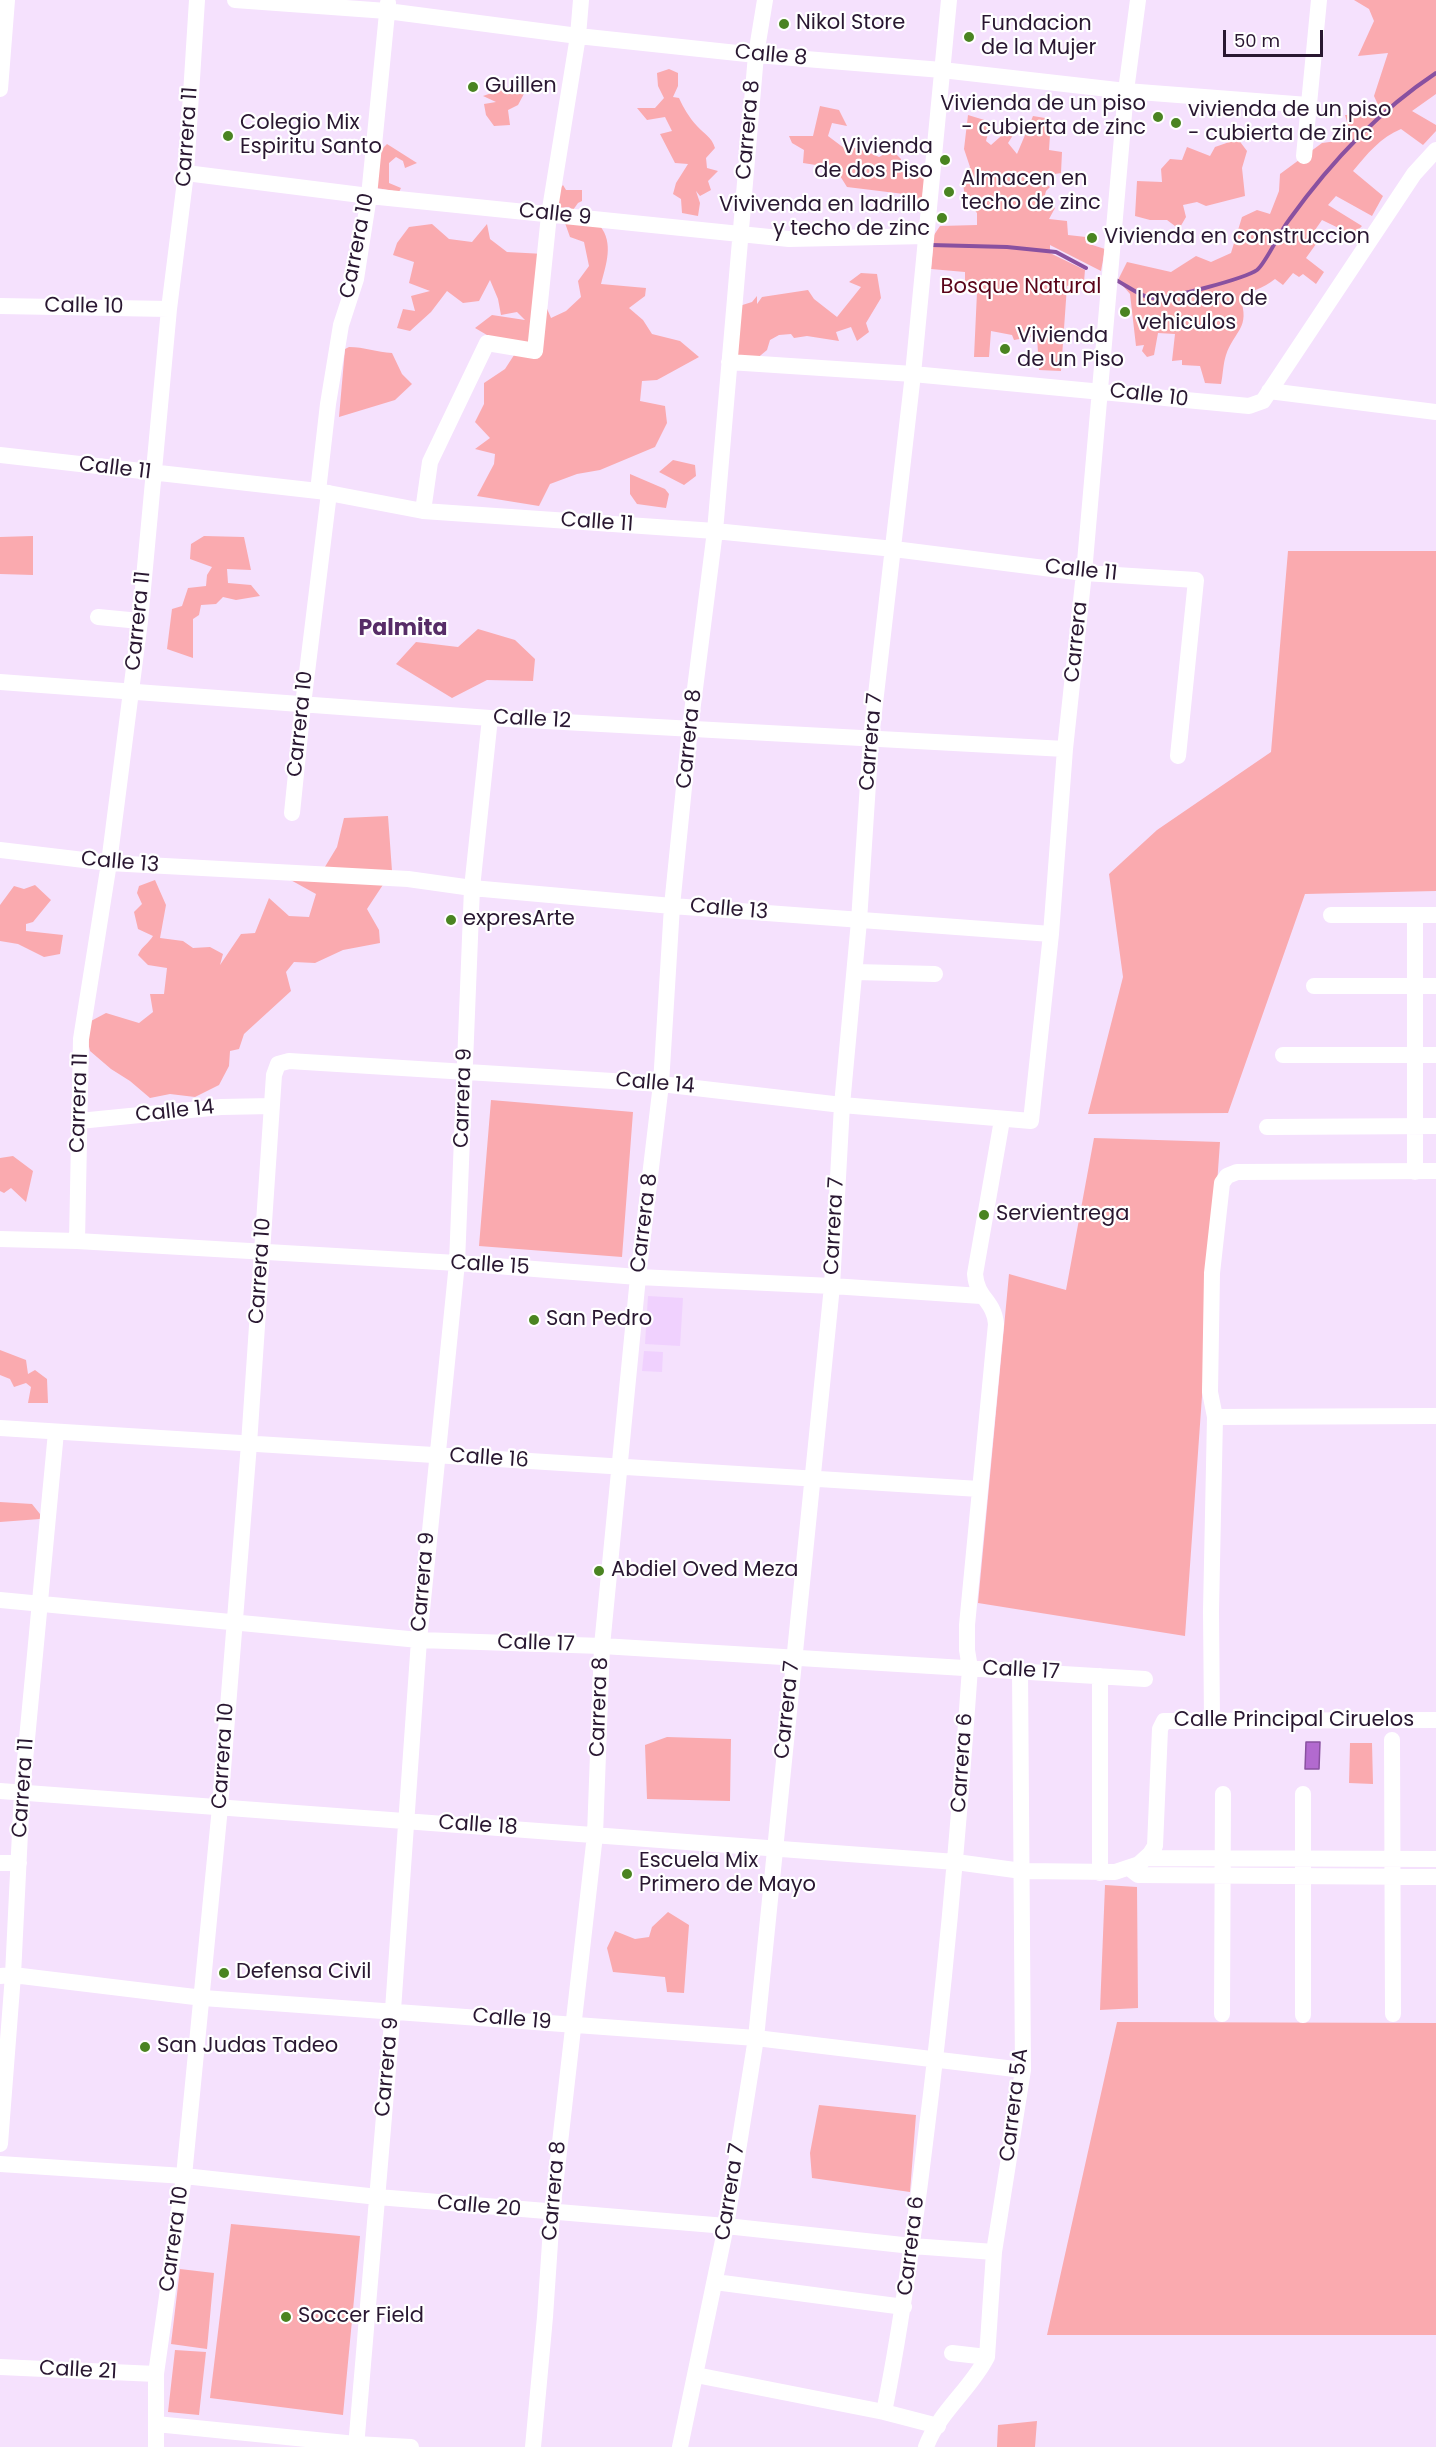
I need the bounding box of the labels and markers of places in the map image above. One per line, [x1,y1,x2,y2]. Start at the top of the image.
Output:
place label: Nikol Store [796,11,905,37]
place label: Fundacion de la Mujer [981,12,1096,62]
marker: Nikol Store [777,17,791,31]
marker: Fundacion de la Mujer [962,30,976,44]
place label: Guillen [485,74,557,100]
marker: Guillen [466,80,480,94]
place label: Vivienda de un piso - cubierta de zinc [940,92,1146,142]
place label: vivienda de un piso - cubierta de zinc [1188,98,1391,148]
marker: Vivienda de un piso - cubierta de zinc [1151,110,1165,124]
place label: Colegio Mix Espiritu Santo [240,111,382,161]
marker: vivienda de un piso - cubierta de zinc [1169,116,1183,130]
marker: Colegio Mix Espiritu Santo [221,129,235,143]
place label: Vivienda de dos Piso [814,135,933,185]
marker: Vivienda de dos Piso [938,153,952,167]
place label: Almacen en techo de zinc [961,167,1101,217]
marker: Almacen en techo de zinc [942,185,956,199]
place label: Vivivenda en ladrillo y techo de zinc [719,193,930,243]
marker: Vivivenda en ladrillo y techo de zinc [935,211,949,225]
place label: Vivienda en construccion [1104,225,1370,251]
marker: Vivienda en construccion [1085,231,1099,245]
place label: Lavadero de vehiculos [1137,287,1268,337]
marker: Lavadero de vehiculos [1118,305,1132,319]
place label: Vivienda de un Piso [1017,324,1124,374]
marker: Vivienda de un Piso [998,342,1012,356]
place label: expresArte [463,907,575,933]
marker: expresArte [444,913,458,927]
place label: Servientrega [996,1202,1129,1228]
marker: Servientrega [977,1208,991,1222]
place label: San Pedro [546,1307,652,1333]
marker: San Pedro [527,1313,541,1327]
place label: Abdiel Oved Meza [611,1558,798,1584]
marker: Abdiel Oved Meza [592,1564,606,1578]
place label: Escuela Mix Primero de Mayo [639,1849,816,1899]
marker: Escuela Mix Primero de Mayo [620,1867,634,1881]
place label: Defensa Civil [236,1960,371,1986]
marker: Defensa Civil [217,1966,231,1980]
place label: San Judas Tadeo [157,2034,338,2060]
marker: San Judas Tadeo [138,2040,152,2054]
place label: Soccer Field [298,2304,424,2330]
marker: Soccer Field [279,2310,293,2324]

